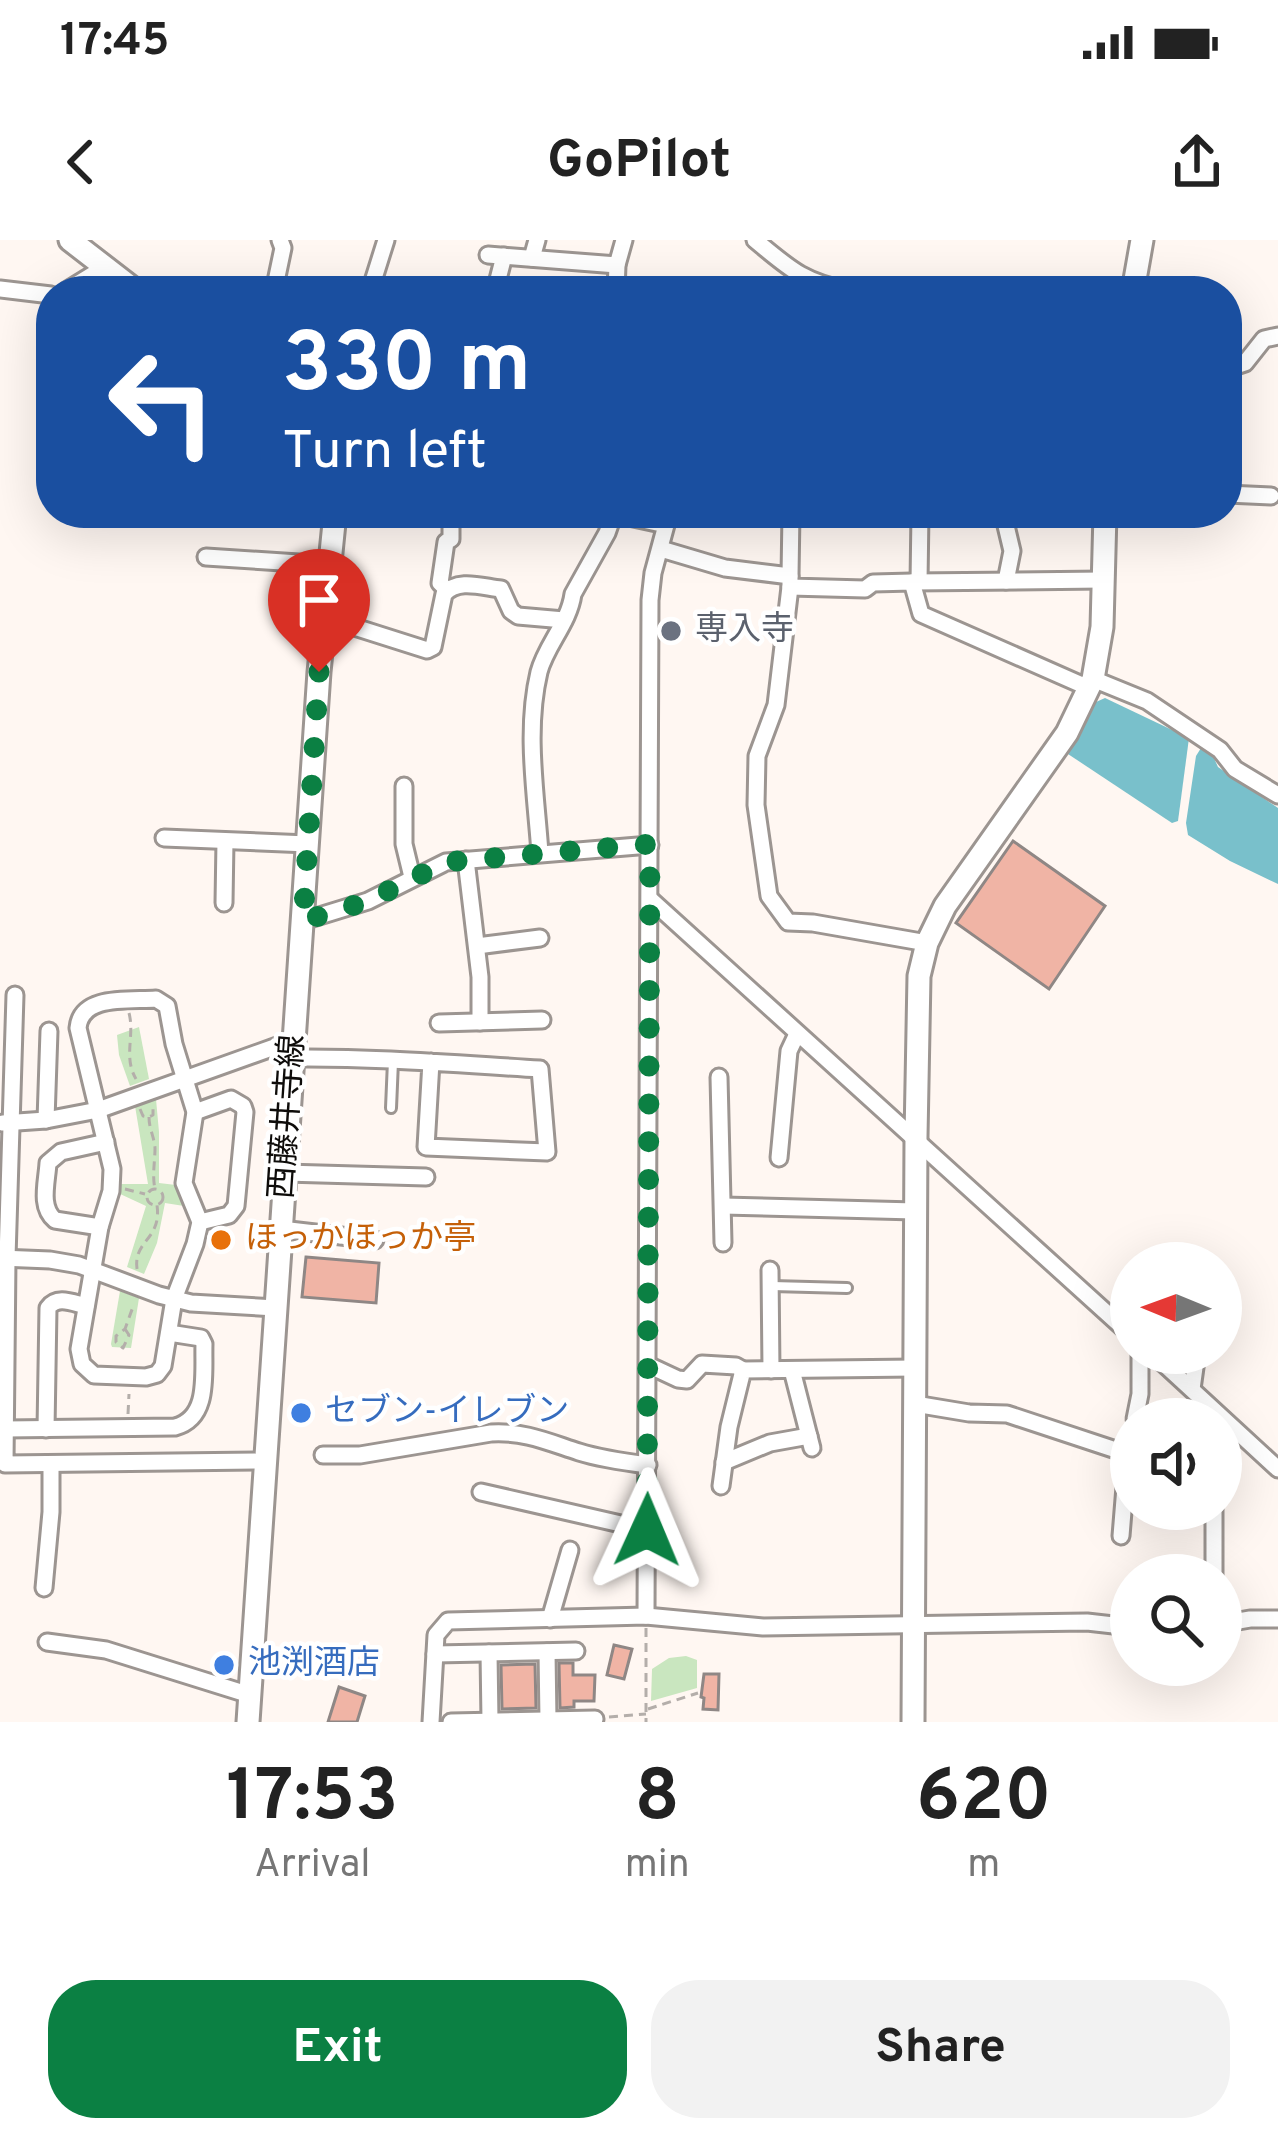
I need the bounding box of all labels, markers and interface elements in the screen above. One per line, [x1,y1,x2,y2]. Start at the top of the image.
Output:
text: 17:45 [60,14,169,71]
text: GoPilot [547,128,731,197]
icon: back [48,129,114,195]
icon: share [1164,129,1230,195]
text: 330 m [282,315,531,421]
icon: left [84,324,240,480]
text: Turn left [282,419,487,488]
pin [268,549,370,672]
icon: arrive [286,567,352,633]
place label: 専入寺 [695,610,794,652]
marker: 専入寺 [658,618,684,644]
street label: 西藤井寺線 [262,1033,316,1201]
place label: ほっかほっか亭 [245,1219,476,1261]
marker: ほっかほっか亭 [208,1227,234,1253]
north arrow [1110,1242,1242,1374]
map controls [1110,1242,1242,1686]
place label: セブン-イレブン [325,1392,569,1434]
button: sound [1110,1398,1242,1530]
marker: セブン-イレブン [288,1400,314,1426]
position arrow [584,1467,710,1593]
button: search [1110,1554,1242,1686]
place label: 池渕酒店 [248,1644,380,1686]
marker: 池渕酒店 [211,1652,237,1678]
text: 17:53 [226,1754,398,1846]
text: 8 [635,1754,680,1846]
text: 620 [916,1754,1052,1846]
text: Arrival [254,1842,371,1891]
text: min [625,1842,690,1891]
text: m [967,1842,1000,1891]
button: Exit [48,1980,627,2118]
button: Share [651,1980,1230,2118]

